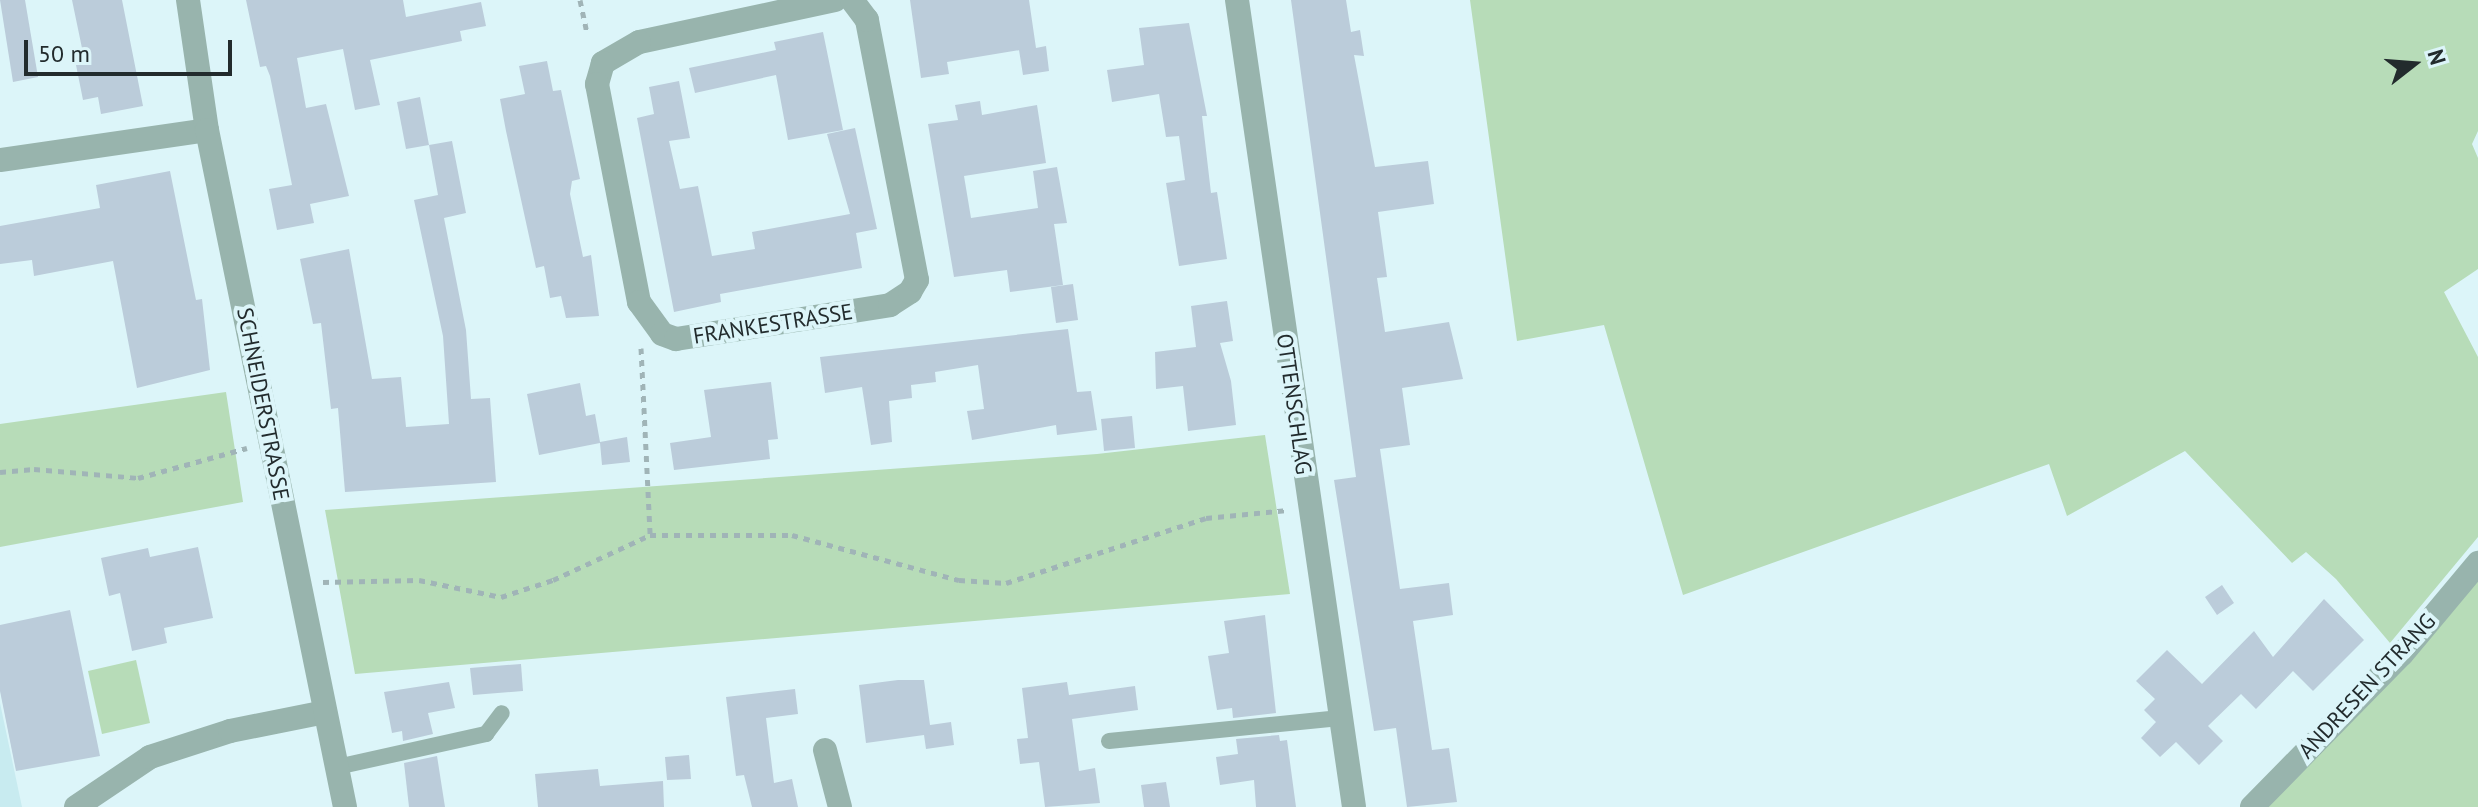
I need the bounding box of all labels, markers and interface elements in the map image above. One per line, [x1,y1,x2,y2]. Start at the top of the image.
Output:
scale bar [28,24,236,74]
north arrow [2374,24,2454,104]
text: 50 m [38,38,90,69]
text: N [2421,46,2452,68]
street label: FRANKESTRASSE [691,298,855,350]
street label: SCHNEIDERSTRASSE [231,305,295,503]
street label: OTTENSCHLAG [1271,332,1317,476]
street label: ANDRESEN STRANG [2293,608,2441,764]

